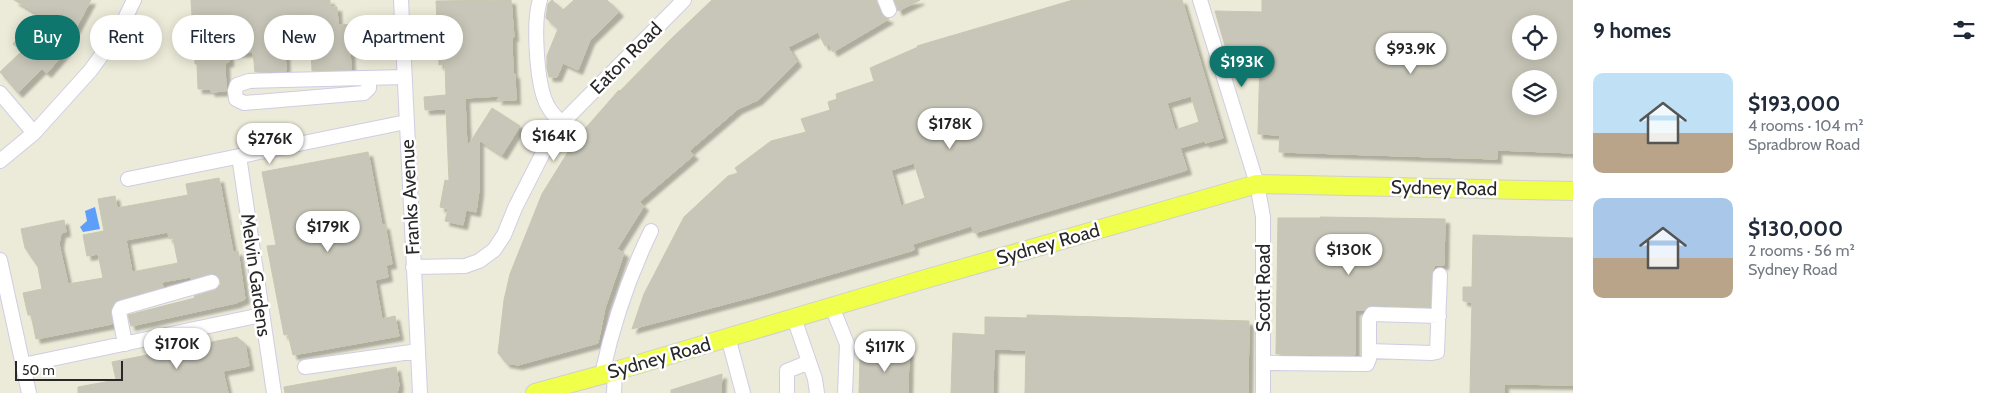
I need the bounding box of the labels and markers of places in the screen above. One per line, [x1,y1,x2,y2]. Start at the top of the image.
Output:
pin: $93.9K [1370,32,1452,75]
pin: $193K [1207,46,1277,88]
pin: $178K [915,108,985,150]
pin: $164K [519,120,589,162]
pin: $276K [235,122,305,165]
pin: $179K [293,210,363,253]
pin: $130K [1314,234,1384,276]
pin: $170K [142,328,212,370]
pin: $117K [850,330,920,373]

